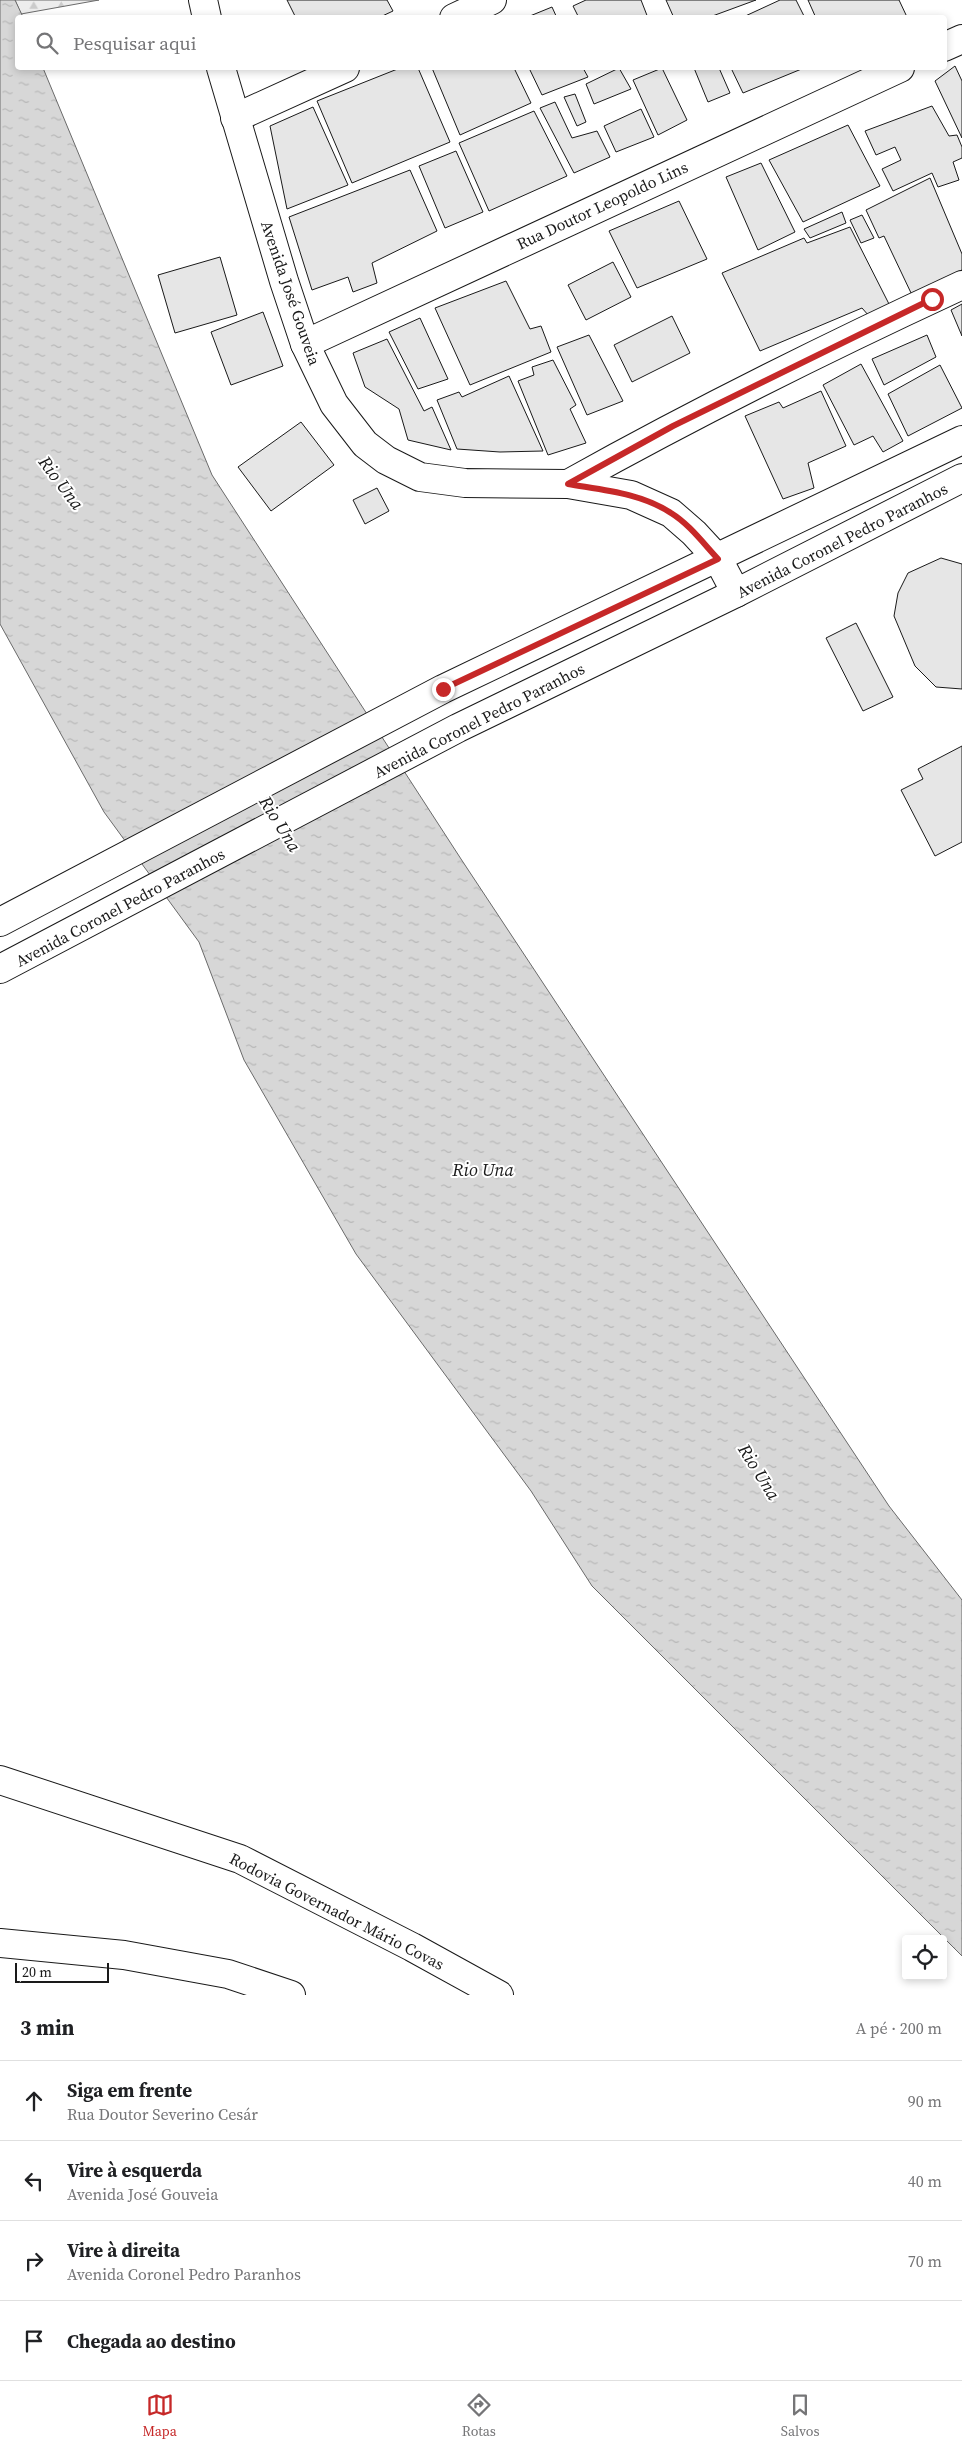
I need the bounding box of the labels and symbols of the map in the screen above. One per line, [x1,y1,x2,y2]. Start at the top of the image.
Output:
street label: Rua Doutor Leopoldo Lins [513,156,691,254]
street label: Avenida José Gouveia [256,218,326,369]
route start [921,288,944,311]
water label: Rio Una [32,450,90,515]
street label: Avenida Coronel Pedro Paranhos [733,477,951,603]
street label: Avenida Coronel Pedro Paranhos [370,657,588,783]
route end [432,678,455,701]
water label: Rio Una [253,790,308,857]
street label: Avenida Coronel Pedro Paranhos [12,842,228,972]
water label: Rio Una [451,1157,514,1182]
water label: Rio Una [732,1438,787,1505]
street label: Rodovia Governador Mário Covas [226,1847,448,1975]
scale bar [15,1960,109,1983]

